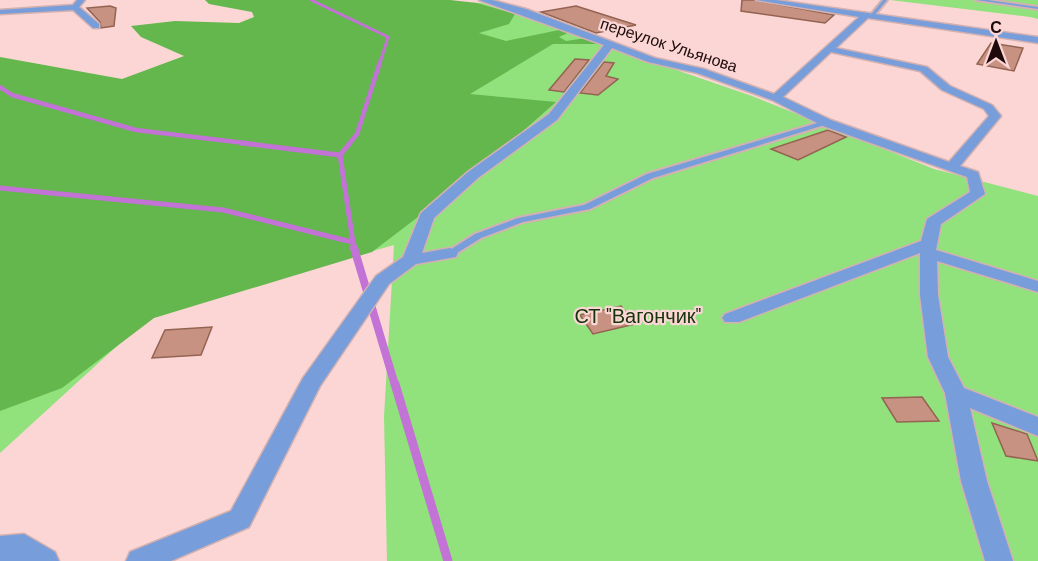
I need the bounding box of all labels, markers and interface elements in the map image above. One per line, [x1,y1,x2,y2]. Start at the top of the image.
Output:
north arrow [966,12,1026,72]
street label: переулок Ульянова [598,13,740,77]
text: С [990,17,1002,38]
park label: СТ "Вагончик" [575,303,702,329]

